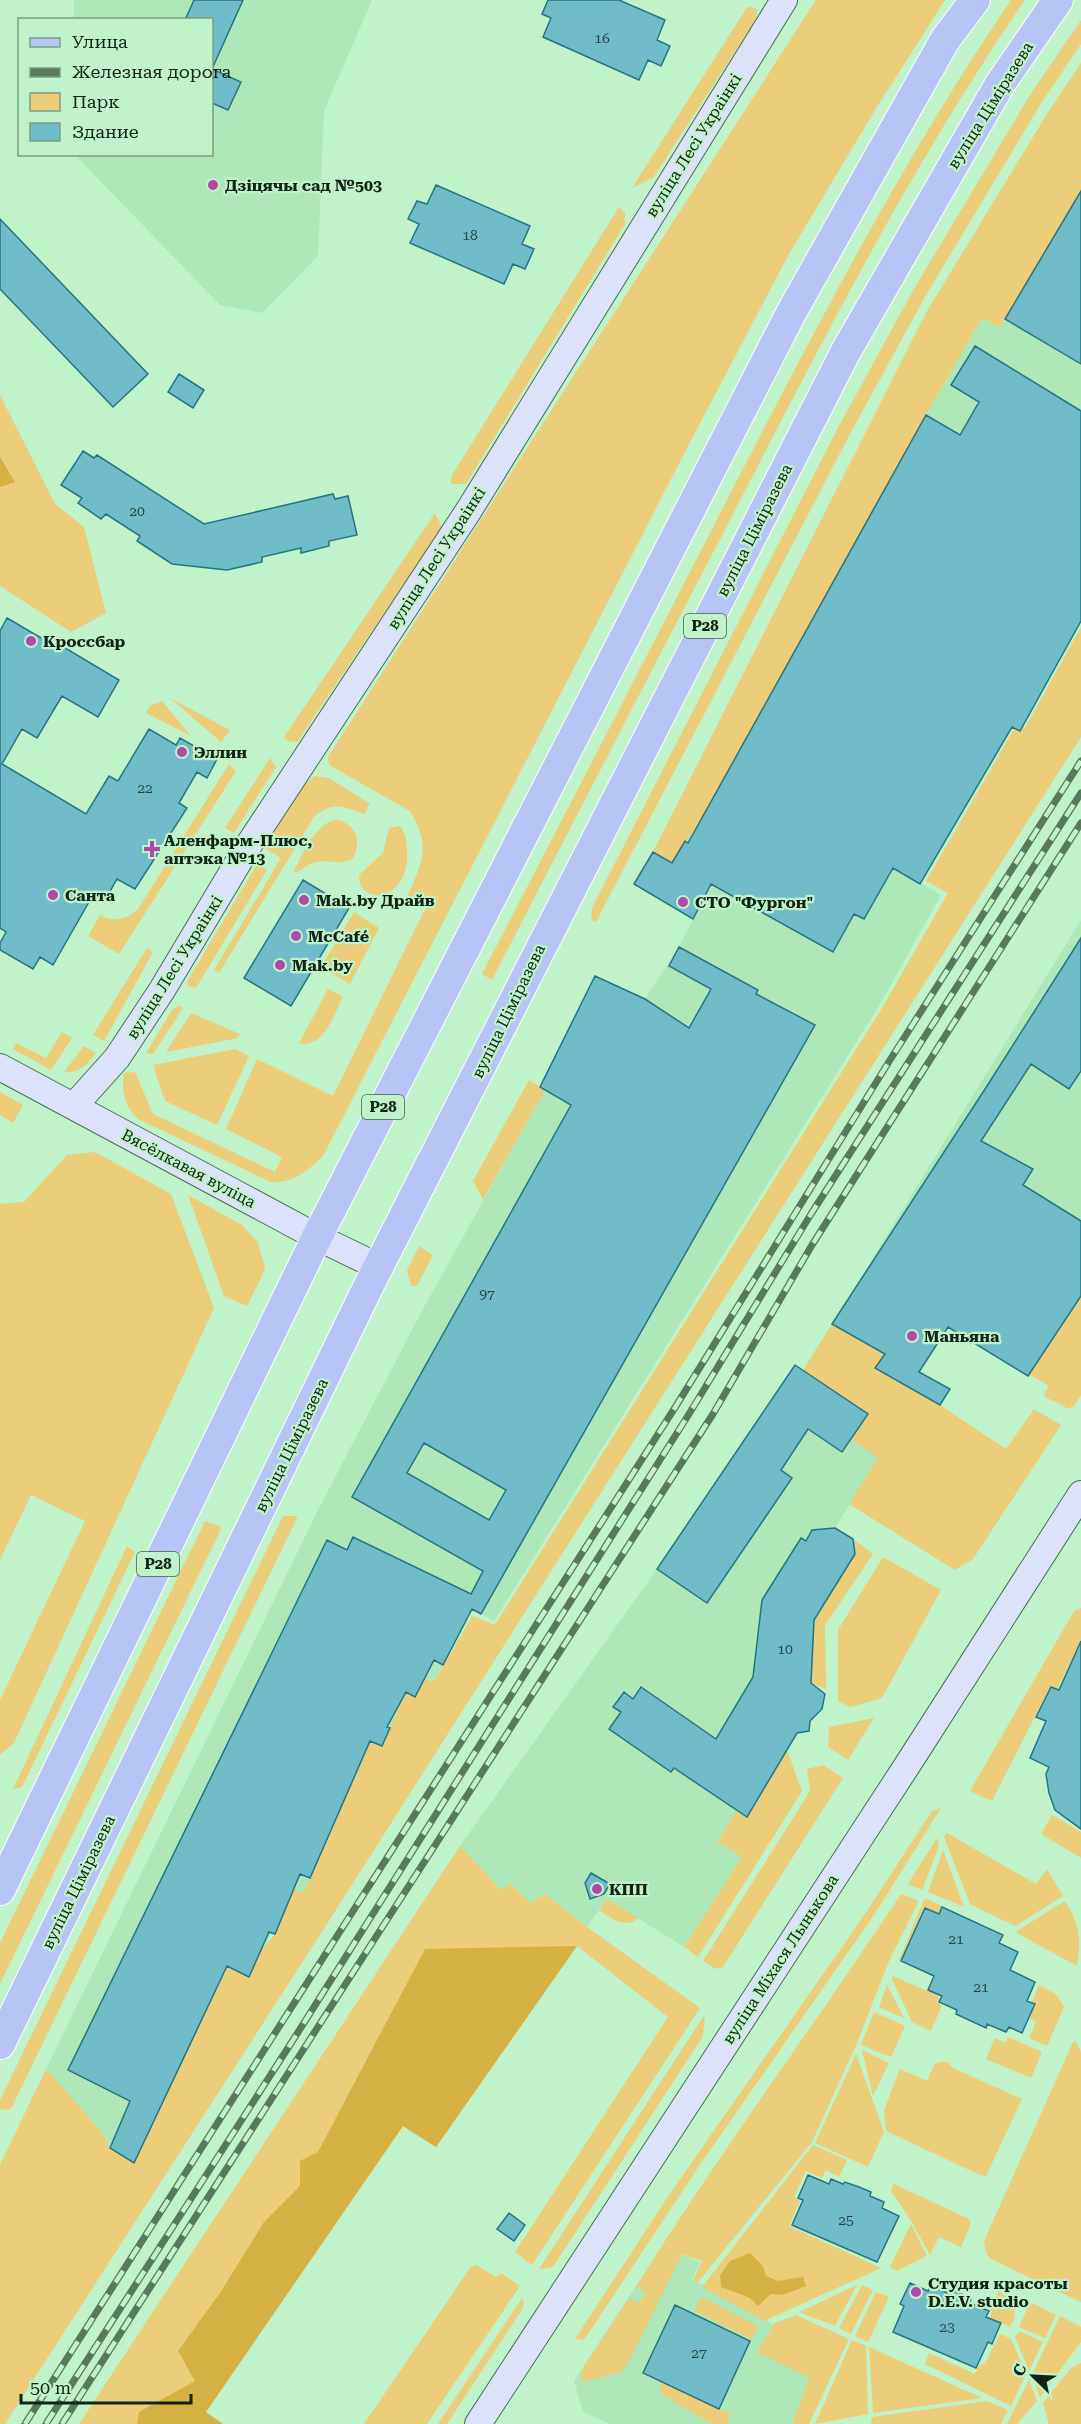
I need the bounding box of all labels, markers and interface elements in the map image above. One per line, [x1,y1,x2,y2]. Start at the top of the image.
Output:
legend [18,18,213,156]
house number: 16 [594,30,610,46]
text: Улица [72,31,128,52]
street label: вуліца Ціміразева [944,38,1037,172]
text: Железная дорога [72,61,232,82]
street label: вуліца Лесі Украінкі [641,70,745,221]
text: Парк [72,91,120,112]
text: Здание [72,121,139,142]
place label: Дзіцячы сад №503 [225,176,382,195]
marker: Дзіцячы сад №503 [206,178,220,192]
house number: 18 [462,227,478,243]
street label: вуліца Ціміразева [713,460,796,600]
street label: вуліца Лесі Украінкі [383,484,489,633]
house number: 20 [129,503,145,519]
road number: Р28 [684,614,726,638]
place label: Кроссбар [43,632,126,651]
marker: Кроссбар [24,634,38,648]
place label: Эллин [194,743,247,762]
marker: Эллин [175,745,189,759]
house number: 22 [137,780,153,796]
place label: Аленфарм-Плюс, аптэка №13 [164,831,312,868]
marker: Аленфарм-Плюс, аптэка №13 [145,842,159,856]
place label: Санта [65,886,116,905]
marker: Санта [46,888,60,902]
place label: Маk.by Драйв [316,891,435,910]
street label: вуліца Лесі Украінкі [122,892,226,1043]
marker: Маk.by Драйв [297,893,311,907]
place label: СТО "Фургон" [695,893,813,912]
marker: СТО "Фургон" [676,895,690,909]
place label: McCafé [308,927,369,946]
marker: McCafé [289,929,303,943]
street label: вуліца Ціміразева [468,941,549,1081]
place label: Mak.by [292,956,353,975]
marker: Mak.by [273,958,287,972]
road number: Р28 [362,1095,404,1119]
street label: Вясёлкавая вуліца [118,1125,259,1212]
house number: 97 [479,1286,495,1302]
place label: Маньяна [924,1327,1000,1346]
marker: Маньяна [905,1329,919,1343]
street label: вуліца Ціміразева [251,1375,332,1515]
road number: Р28 [137,1552,179,1576]
house number: 10 [777,1641,793,1657]
street label: вуліца Ціміразева [38,1812,119,1952]
street label: вуліца Міхася Лынькова [718,1871,843,2048]
place label: КПП [609,1880,648,1899]
marker: КПП [590,1882,604,1896]
house number: 21 [948,1931,964,1947]
house number: 21 [973,1979,989,1995]
house number: 25 [838,2212,854,2228]
place label: Студия красоты D.E.V. studio [928,2274,1068,2311]
marker: Студия красоты D.E.V. studio [909,2285,923,2299]
house number: 23 [939,2319,955,2335]
house number: 27 [691,2345,707,2361]
north arrow [1003,2346,1063,2406]
text: С [1009,2361,1031,2379]
scale bar [21,2367,190,2405]
text: 50 m [30,2377,71,2398]

